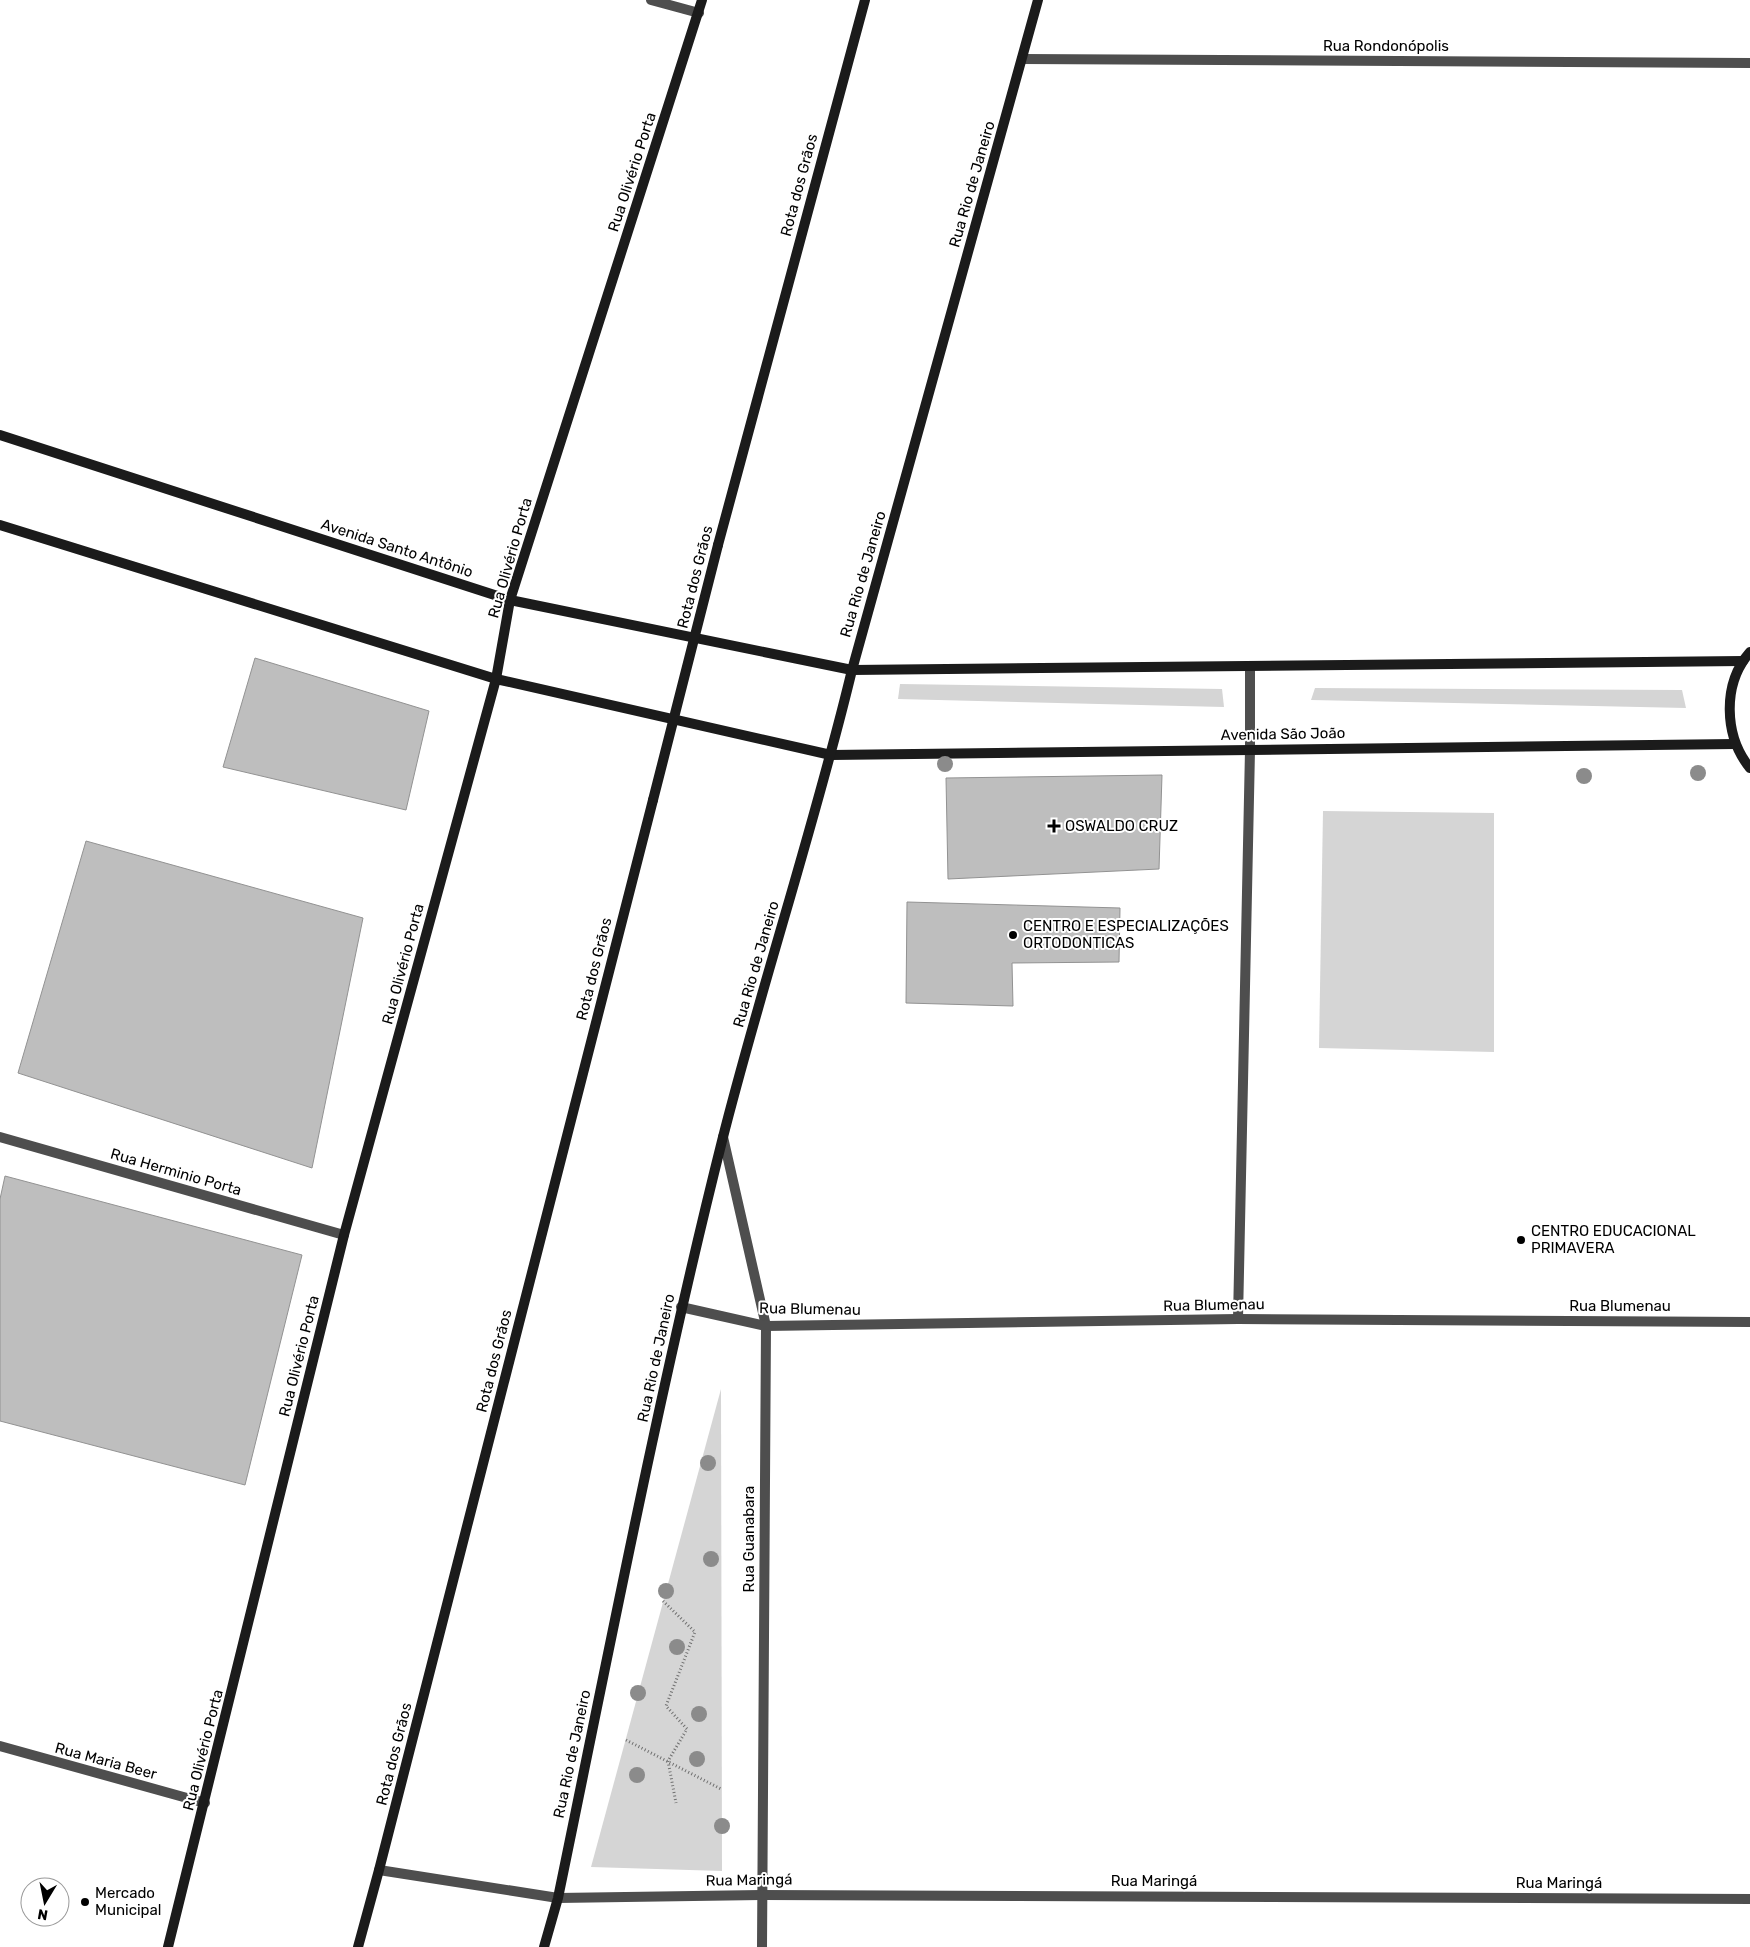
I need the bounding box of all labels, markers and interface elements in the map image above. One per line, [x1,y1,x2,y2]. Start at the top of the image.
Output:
street label: Rua Rondonópolis [1323,37,1449,55]
street label: Rua Olivério Porta [604,110,660,234]
street label: Rua Rio de Janeiro [945,119,999,249]
street label: Rota dos Grãos [777,131,821,238]
street label: Rua Olivério Porta [484,496,536,620]
street label: Rua Rio de Janeiro [836,509,890,639]
street label: Avenida Santo Antônio [319,515,475,581]
street label: Rota dos Grãos [674,523,717,630]
street label: Avenida São João [1221,724,1345,744]
place label: OSWALDO CRUZ [1065,817,1178,835]
marker: OSWALDO CRUZ [1047,819,1061,833]
street label: Rua Rio de Janeiro [729,899,783,1029]
street label: Rua Olivério Porta [378,902,428,1026]
street label: Rota dos Grãos [573,915,616,1022]
place label: CENTRO E ESPECIALIZAÇÕES ORTODONTICAS [1023,917,1229,952]
marker: CENTRO E ESPECIALIZAÇÕES ORTODONTICAS [1007,929,1019,941]
street label: Rua Herminio Porta [108,1145,244,1199]
place label: CENTRO EDUCACIONAL PRIMAVERA [1531,1222,1696,1257]
marker: CENTRO EDUCACIONAL PRIMAVERA [1515,1234,1527,1246]
street label: Rua Rio de Janeiro [634,1292,678,1424]
street label: Rua Olivério Porta [275,1294,323,1418]
street label: Rua Blumenau [1163,1295,1265,1315]
street label: Rua Blumenau [1569,1297,1671,1315]
street label: Rua Blumenau [759,1299,861,1319]
street label: Rota dos Grãos [473,1307,516,1414]
street label: Rua Guanabara [740,1486,758,1592]
street label: Rua Olivério Porta [179,1688,227,1812]
street label: Rua Rio de Janeiro [550,1688,594,1820]
street label: Rota dos Grãos [373,1700,416,1807]
street label: Rua Maria Beer [53,1739,159,1783]
street label: Rua Maringá [706,1870,792,1890]
street label: Rua Maringá [1111,1872,1197,1890]
street label: Rua Maringá [1516,1874,1602,1892]
north arrow [20,1877,70,1927]
place label: Mercado Municipal [95,1884,161,1919]
marker: Mercado Municipal [79,1896,91,1908]
text: N [36,1905,49,1924]

